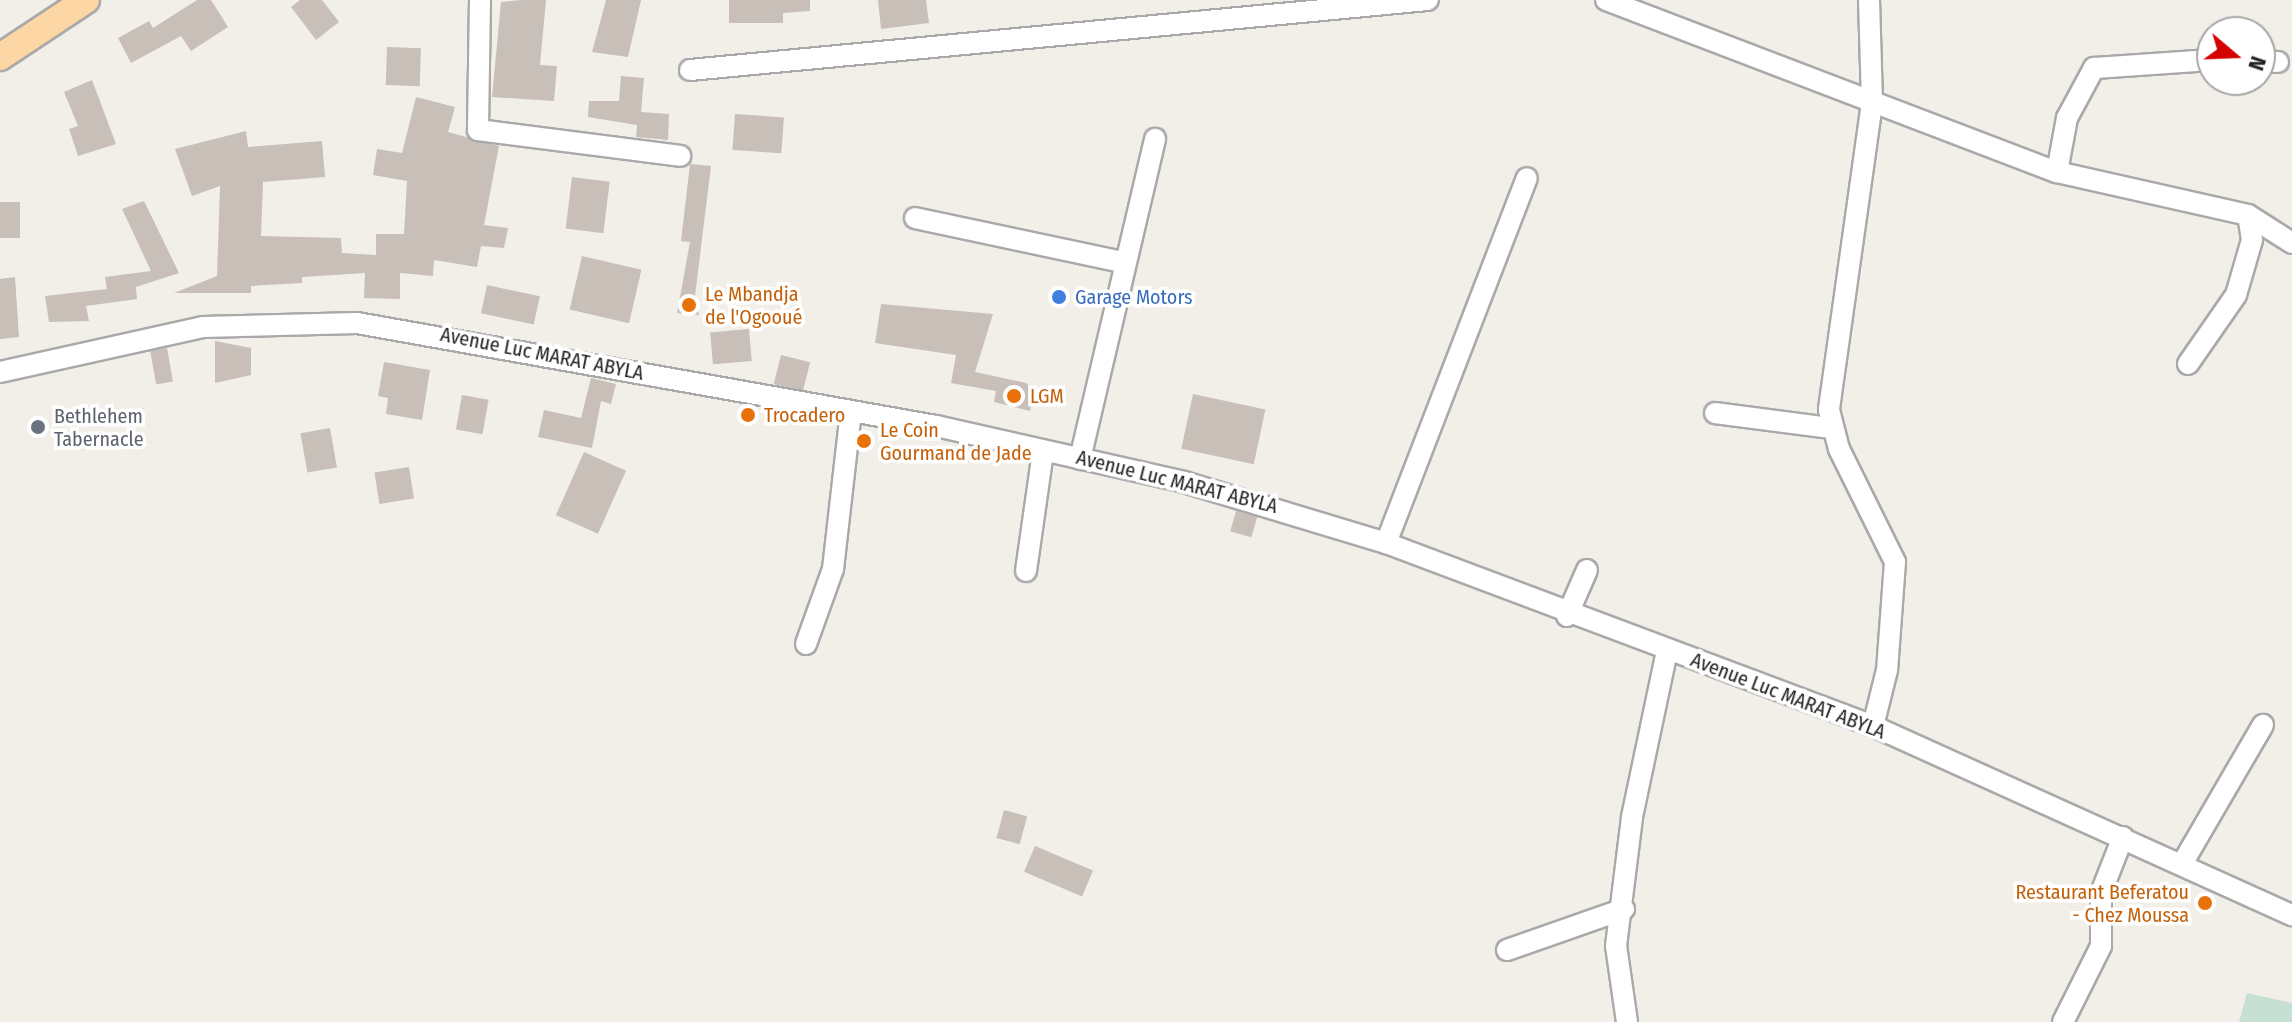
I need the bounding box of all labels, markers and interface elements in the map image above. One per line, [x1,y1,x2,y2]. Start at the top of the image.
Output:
north arrow [2196,16,2276,96]
text: N [2242,53,2272,74]
place label: Le Mbandja de l'Ogooué [705,282,802,329]
place label: Garage Motors [1075,285,1193,309]
marker: Garage Motors [1050,288,1068,306]
marker: Le Mbandja de l'Ogooué [680,296,698,314]
street label: Avenue Luc MARAT ABYLA [438,323,646,385]
place label: LGM [1030,384,1064,408]
marker: LGM [1005,387,1023,405]
place label: Trocadero [764,403,845,427]
place label: Bethlehem Tabernacle [54,404,144,451]
marker: Trocadero [739,406,757,424]
marker: Bethlehem Tabernacle [29,418,47,436]
place label: Le Coin Gourmand de Jade [880,418,1032,465]
marker: Le Coin Gourmand de Jade [855,432,873,450]
street label: Avenue Luc MARAT ABYLA [1074,445,1280,519]
street label: Avenue Luc MARAT ABYLA [1687,648,1889,744]
place label: Restaurant Beferatou - Chez Moussa [2015,880,2189,927]
marker: Restaurant Beferatou - Chez Moussa [2196,894,2214,912]

